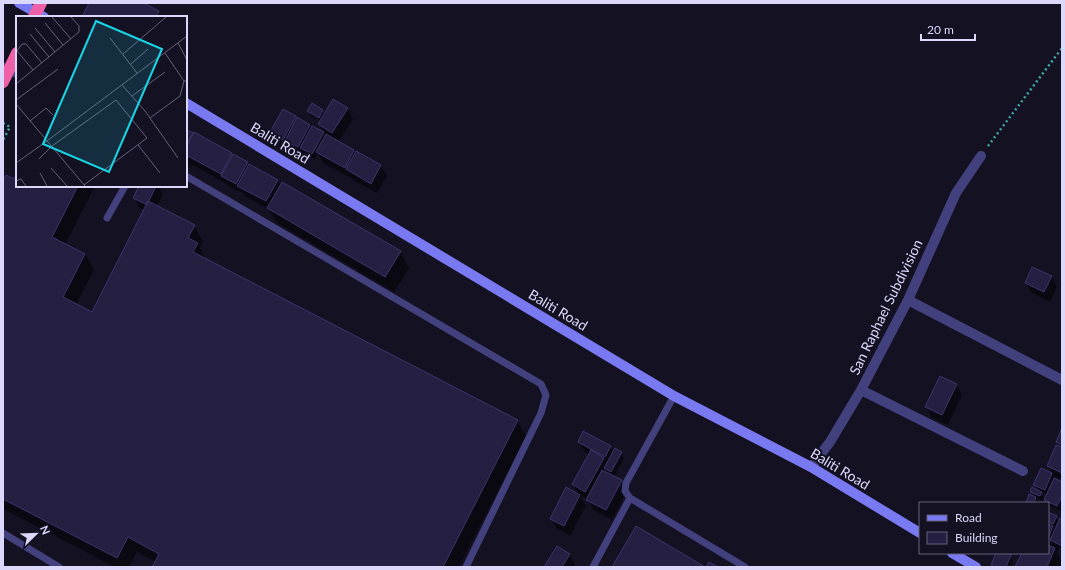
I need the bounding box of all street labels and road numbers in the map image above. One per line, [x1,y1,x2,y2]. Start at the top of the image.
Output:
street label: Baliti Road [248,118,313,167]
street label: San Raphael Subdivision [845,236,926,377]
street label: Baliti Road [526,285,591,334]
street label: Baliti Road [808,444,873,493]

